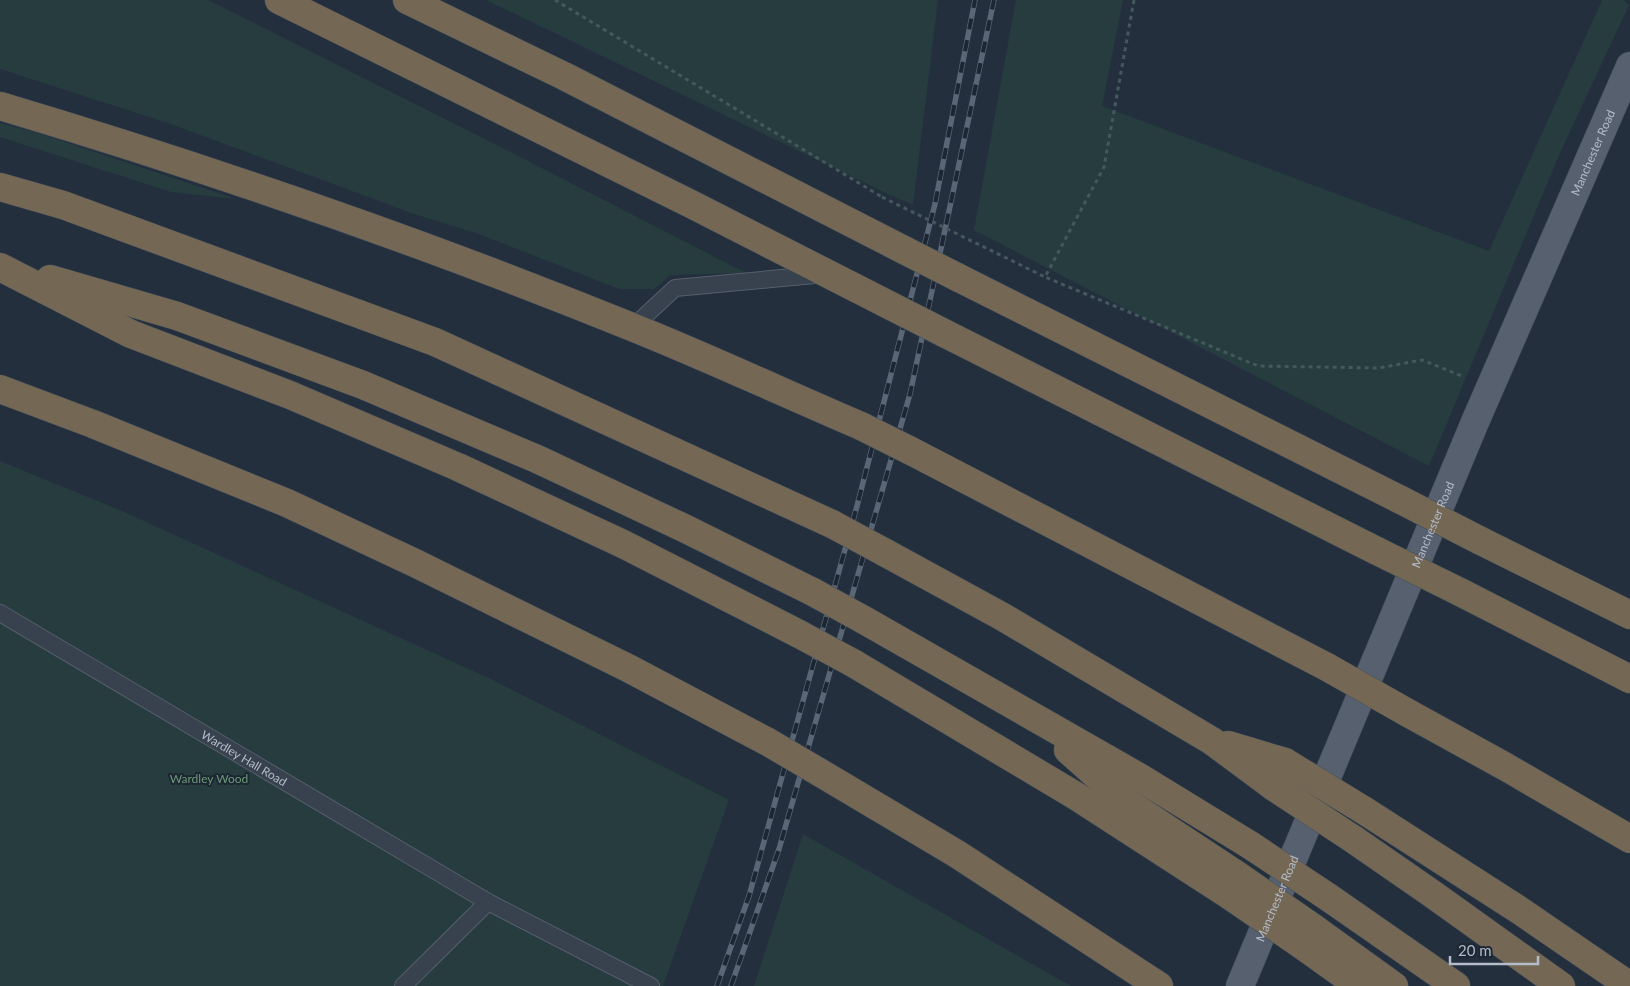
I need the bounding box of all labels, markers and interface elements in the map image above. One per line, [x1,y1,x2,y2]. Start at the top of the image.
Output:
street label: Manchester Road [1567,107,1618,198]
street label: Manchester Road [1408,479,1457,570]
street label: Wardley Hall Road [199,727,290,789]
park label: Wardley Wood [170,771,248,786]
street label: Manchester Road [1252,853,1301,944]
scale bar [1450,934,1538,966]
text: 20 m [1458,941,1492,959]

